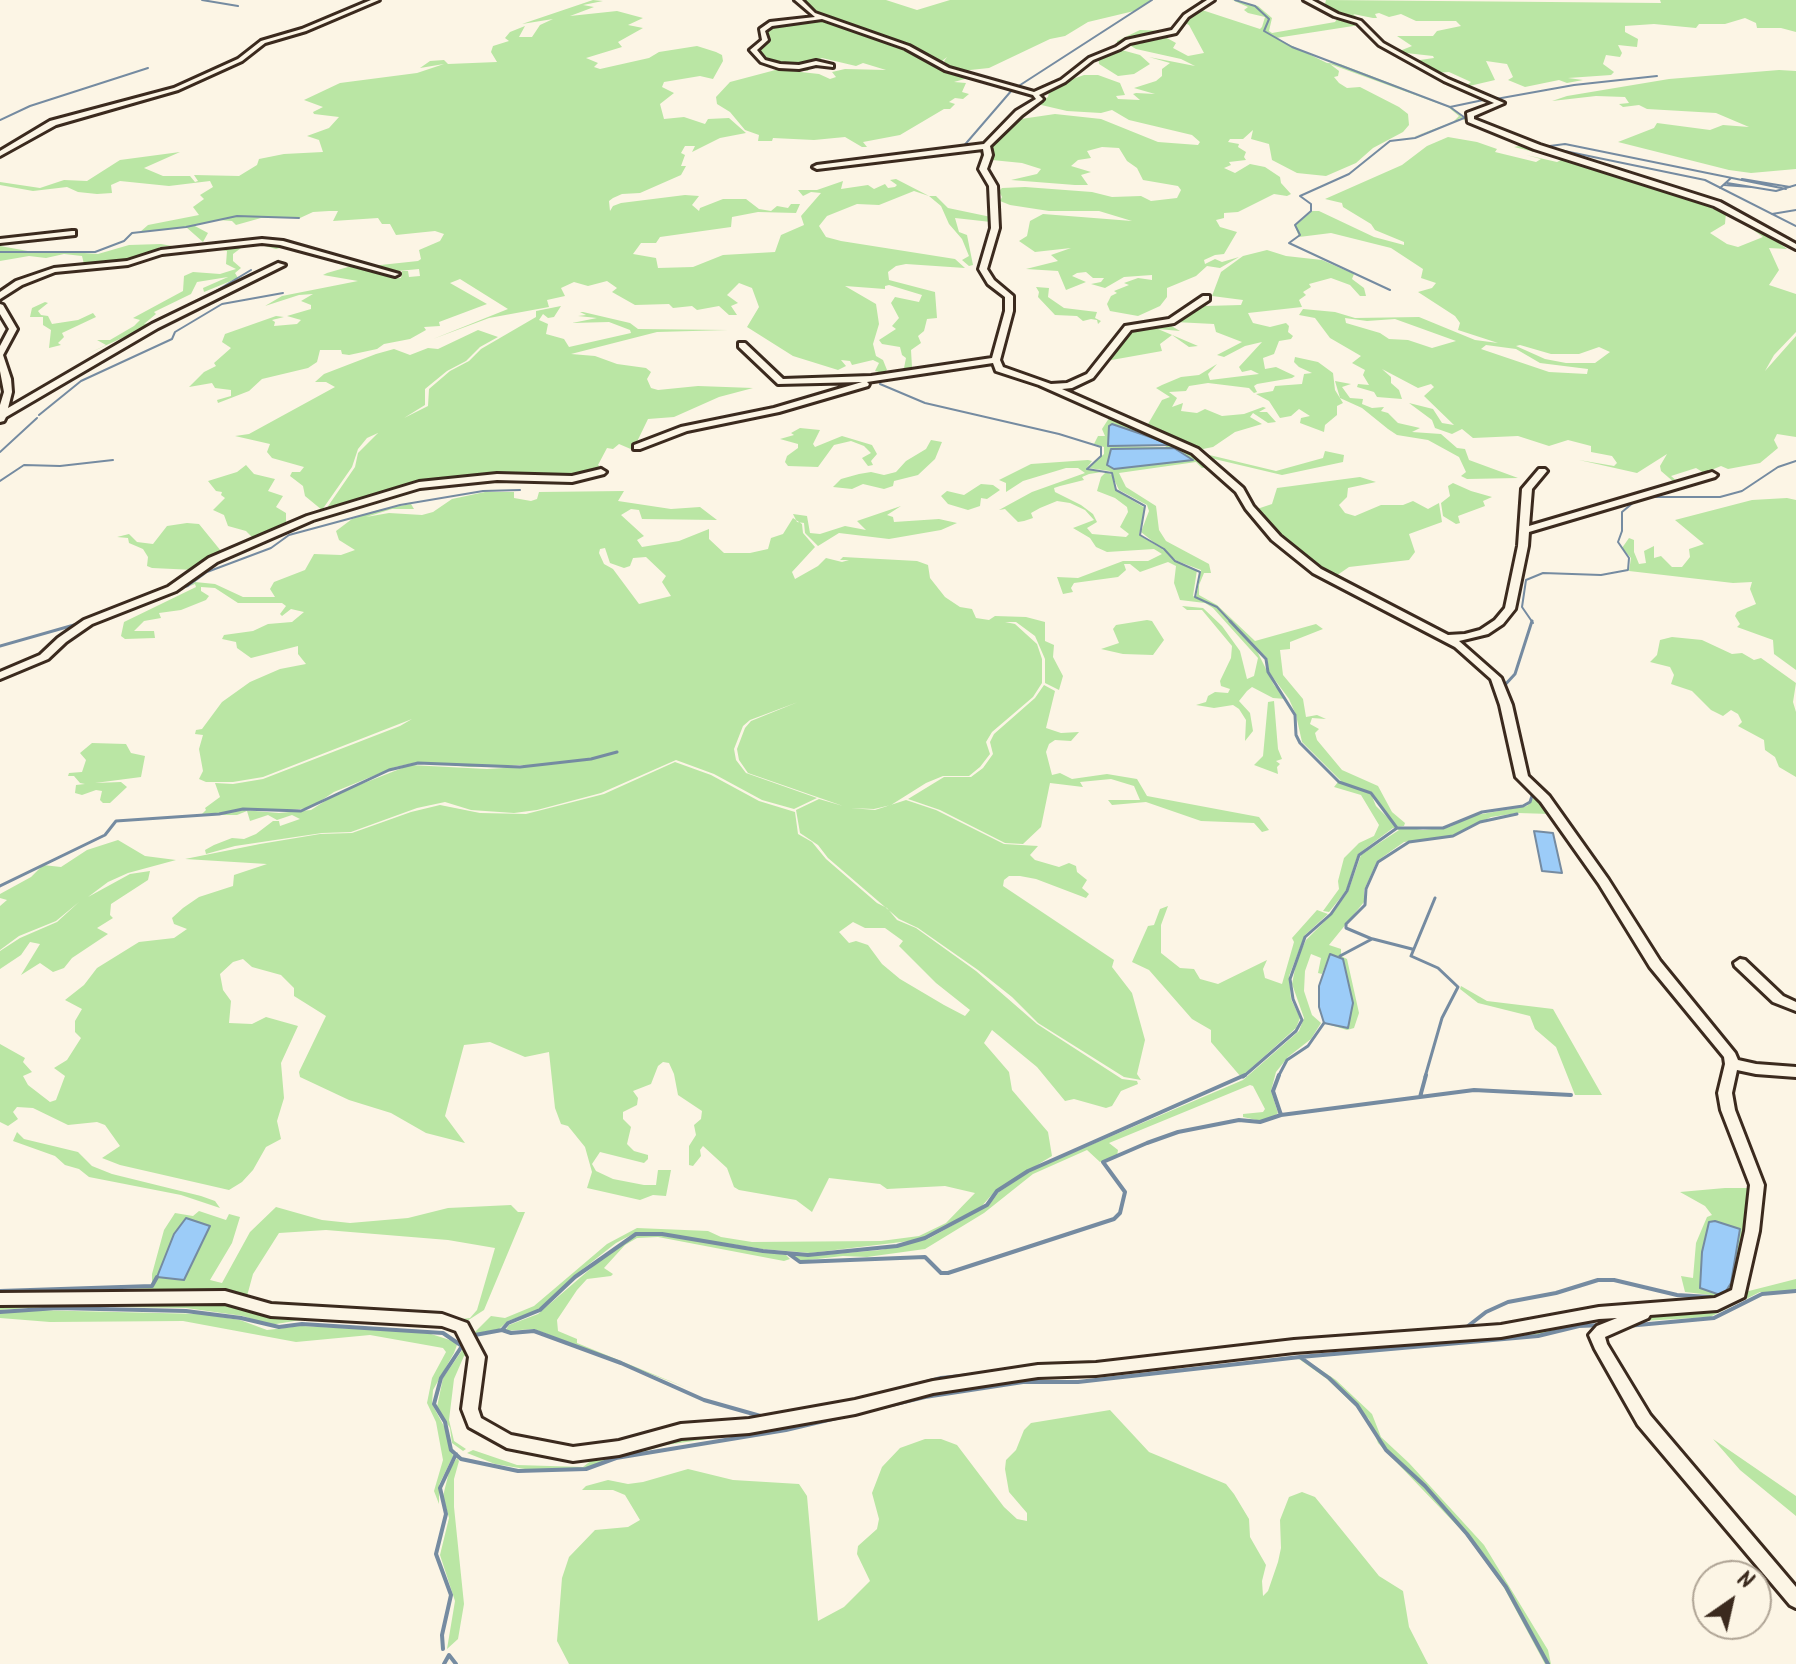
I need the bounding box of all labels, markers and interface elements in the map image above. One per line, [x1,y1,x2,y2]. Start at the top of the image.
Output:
north arrow [1692,1560,1772,1640]
text: N [1729,1563,1760,1600]

